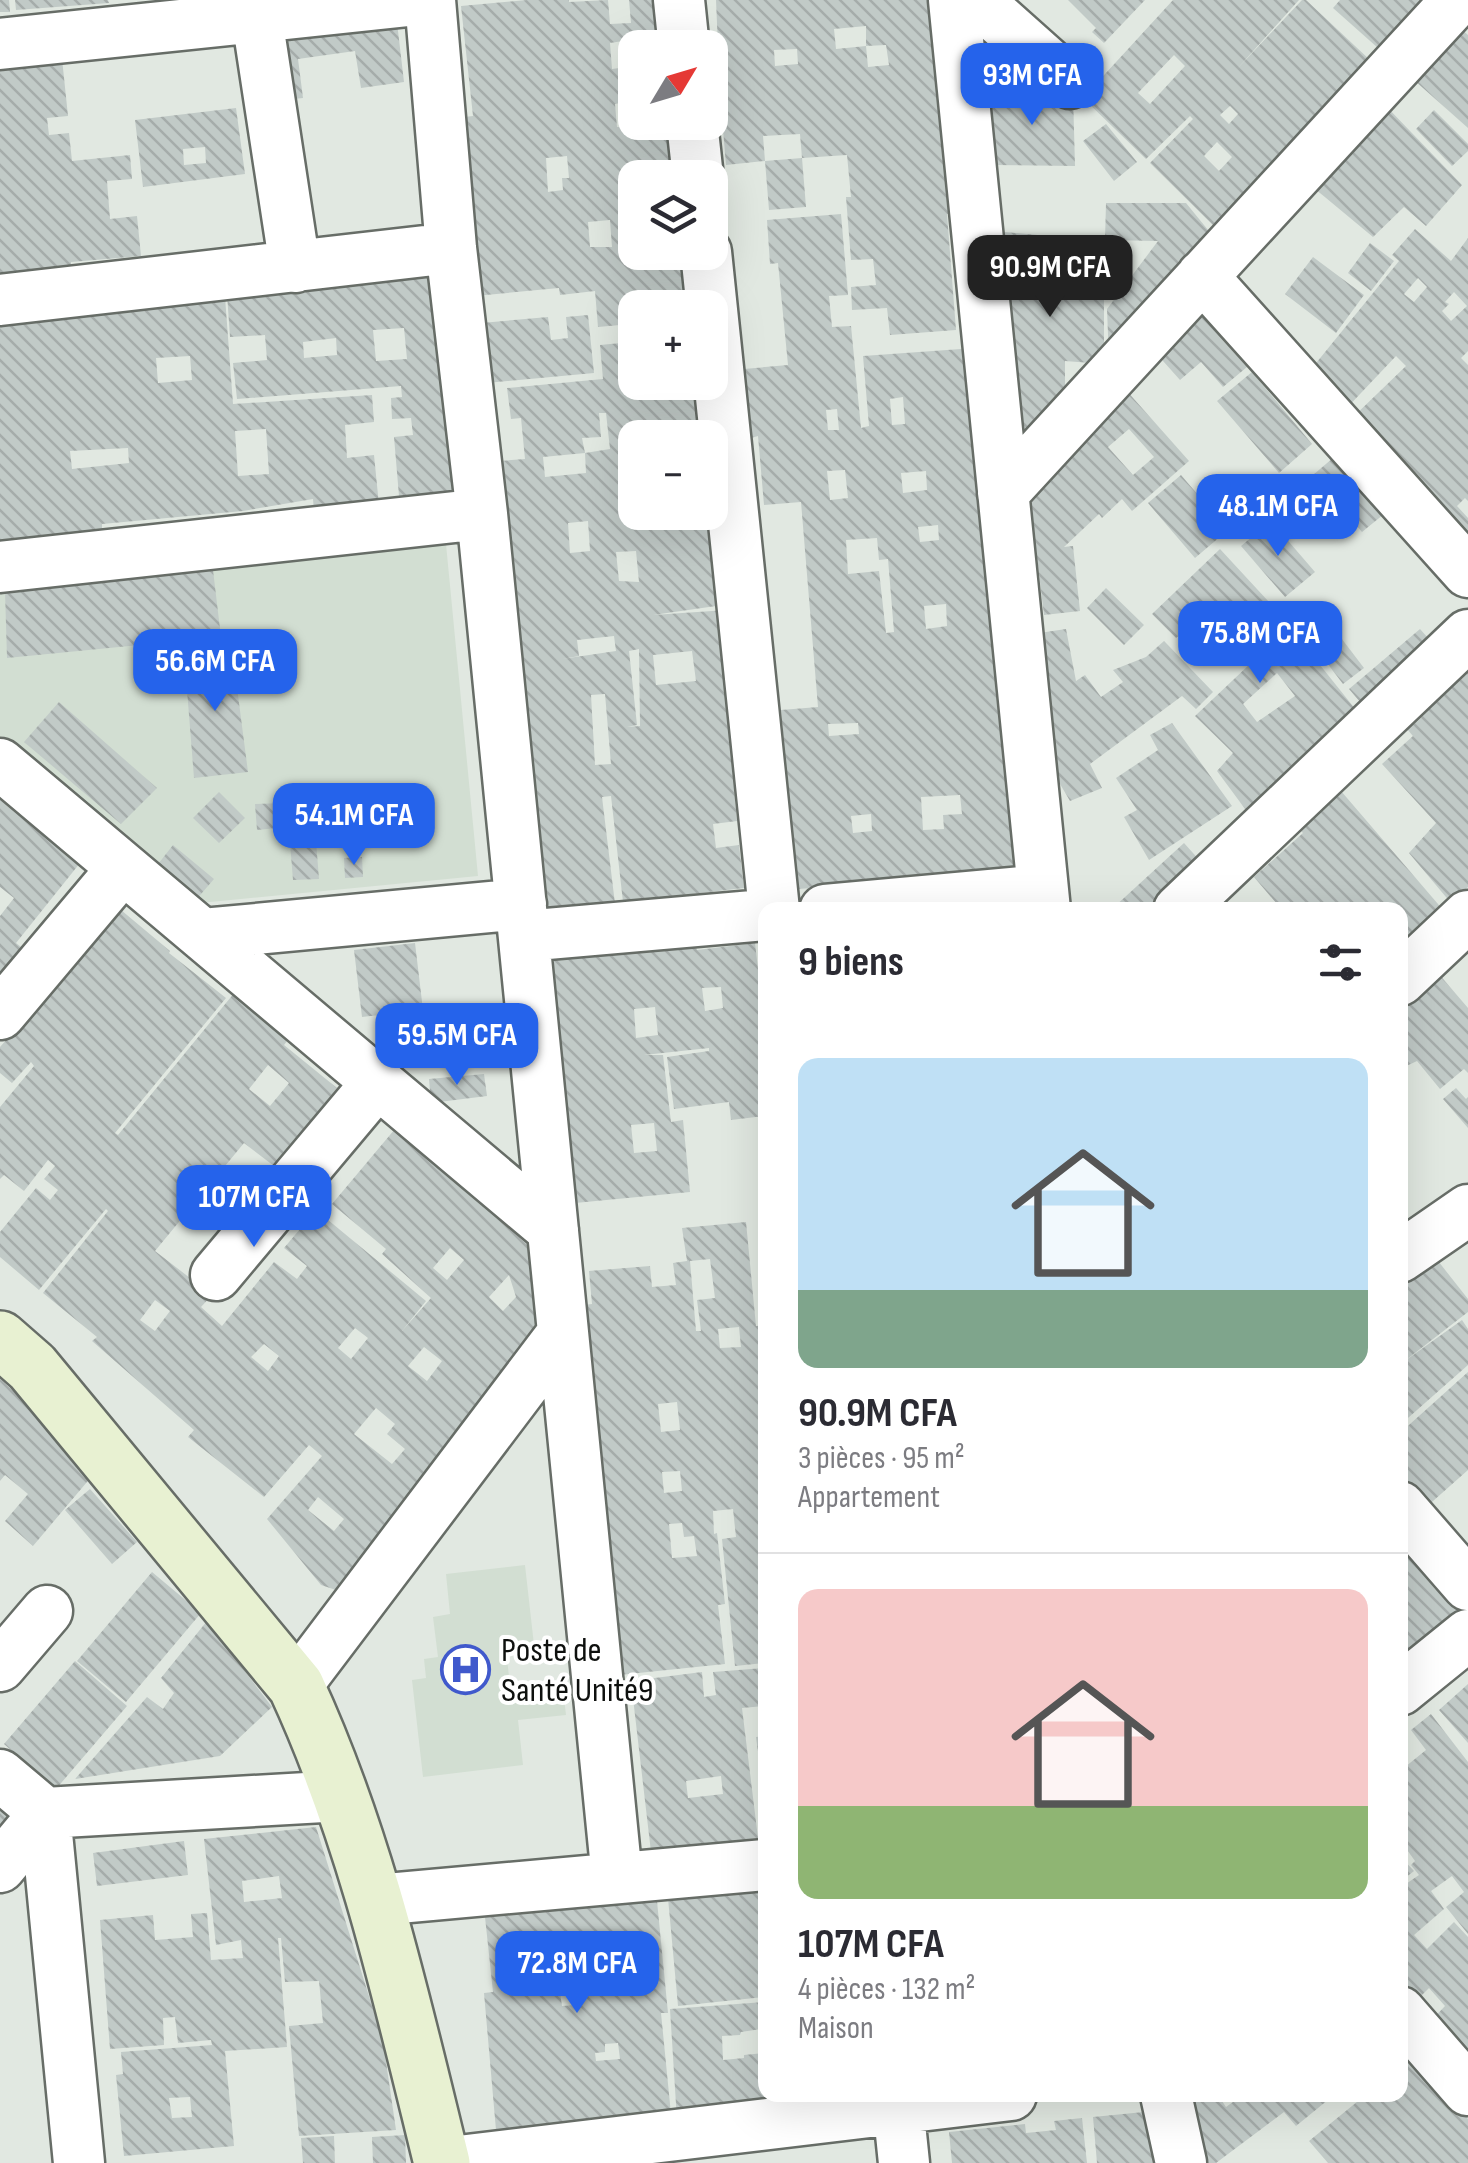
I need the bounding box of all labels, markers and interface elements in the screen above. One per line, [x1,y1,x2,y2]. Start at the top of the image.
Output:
north arrow [618,30,728,140]
map controls [618,30,728,530]
pin: 93M CFA [940,43,1124,128]
text: 93M CFA [983,56,1081,95]
button: layers [618,160,728,270]
pin: 90.9M CFA [936,235,1164,320]
text: 90.9M CFA [989,248,1111,287]
button: + [618,290,728,400]
button: − [618,420,728,530]
pin: 48.1M CFA [1164,474,1392,559]
text: 48.1M CFA [1218,487,1338,526]
pin: 75.8M CFA [1146,601,1374,686]
text: 75.8M CFA [1200,614,1320,653]
pin: 56.6M CFA [101,629,329,714]
text: 56.6M CFA [155,642,275,681]
pin: 54.1M CFA [240,783,468,868]
text: 54.1M CFA [295,796,413,835]
icon: filters [1313,935,1368,990]
text: 9 biens [798,937,904,988]
pin: 59.5M CFA [343,1003,571,1088]
text: 59.5M CFA [397,1016,517,1055]
icon: home [993,1123,1173,1303]
pin: 107M CFA [151,1165,357,1250]
text: 107M CFA [198,1178,310,1217]
text: 90.9M CFA [798,1388,957,1439]
text: 3 pièces · 95 m² [798,1439,965,1478]
text: Appartement [798,1478,940,1517]
place label: Poste de Santé Unité9 [501,1629,654,1712]
hospital icon: Poste de Santé Unité9 [440,1643,492,1695]
icon: home [993,1654,1173,1834]
text: 107M CFA [798,1919,944,1970]
pin: 72.8M CFA [463,1931,691,2016]
text: 72.8M CFA [517,1944,637,1983]
text: 4 pièces · 132 m² [798,1970,976,2009]
text: Maison [798,2009,874,2048]

